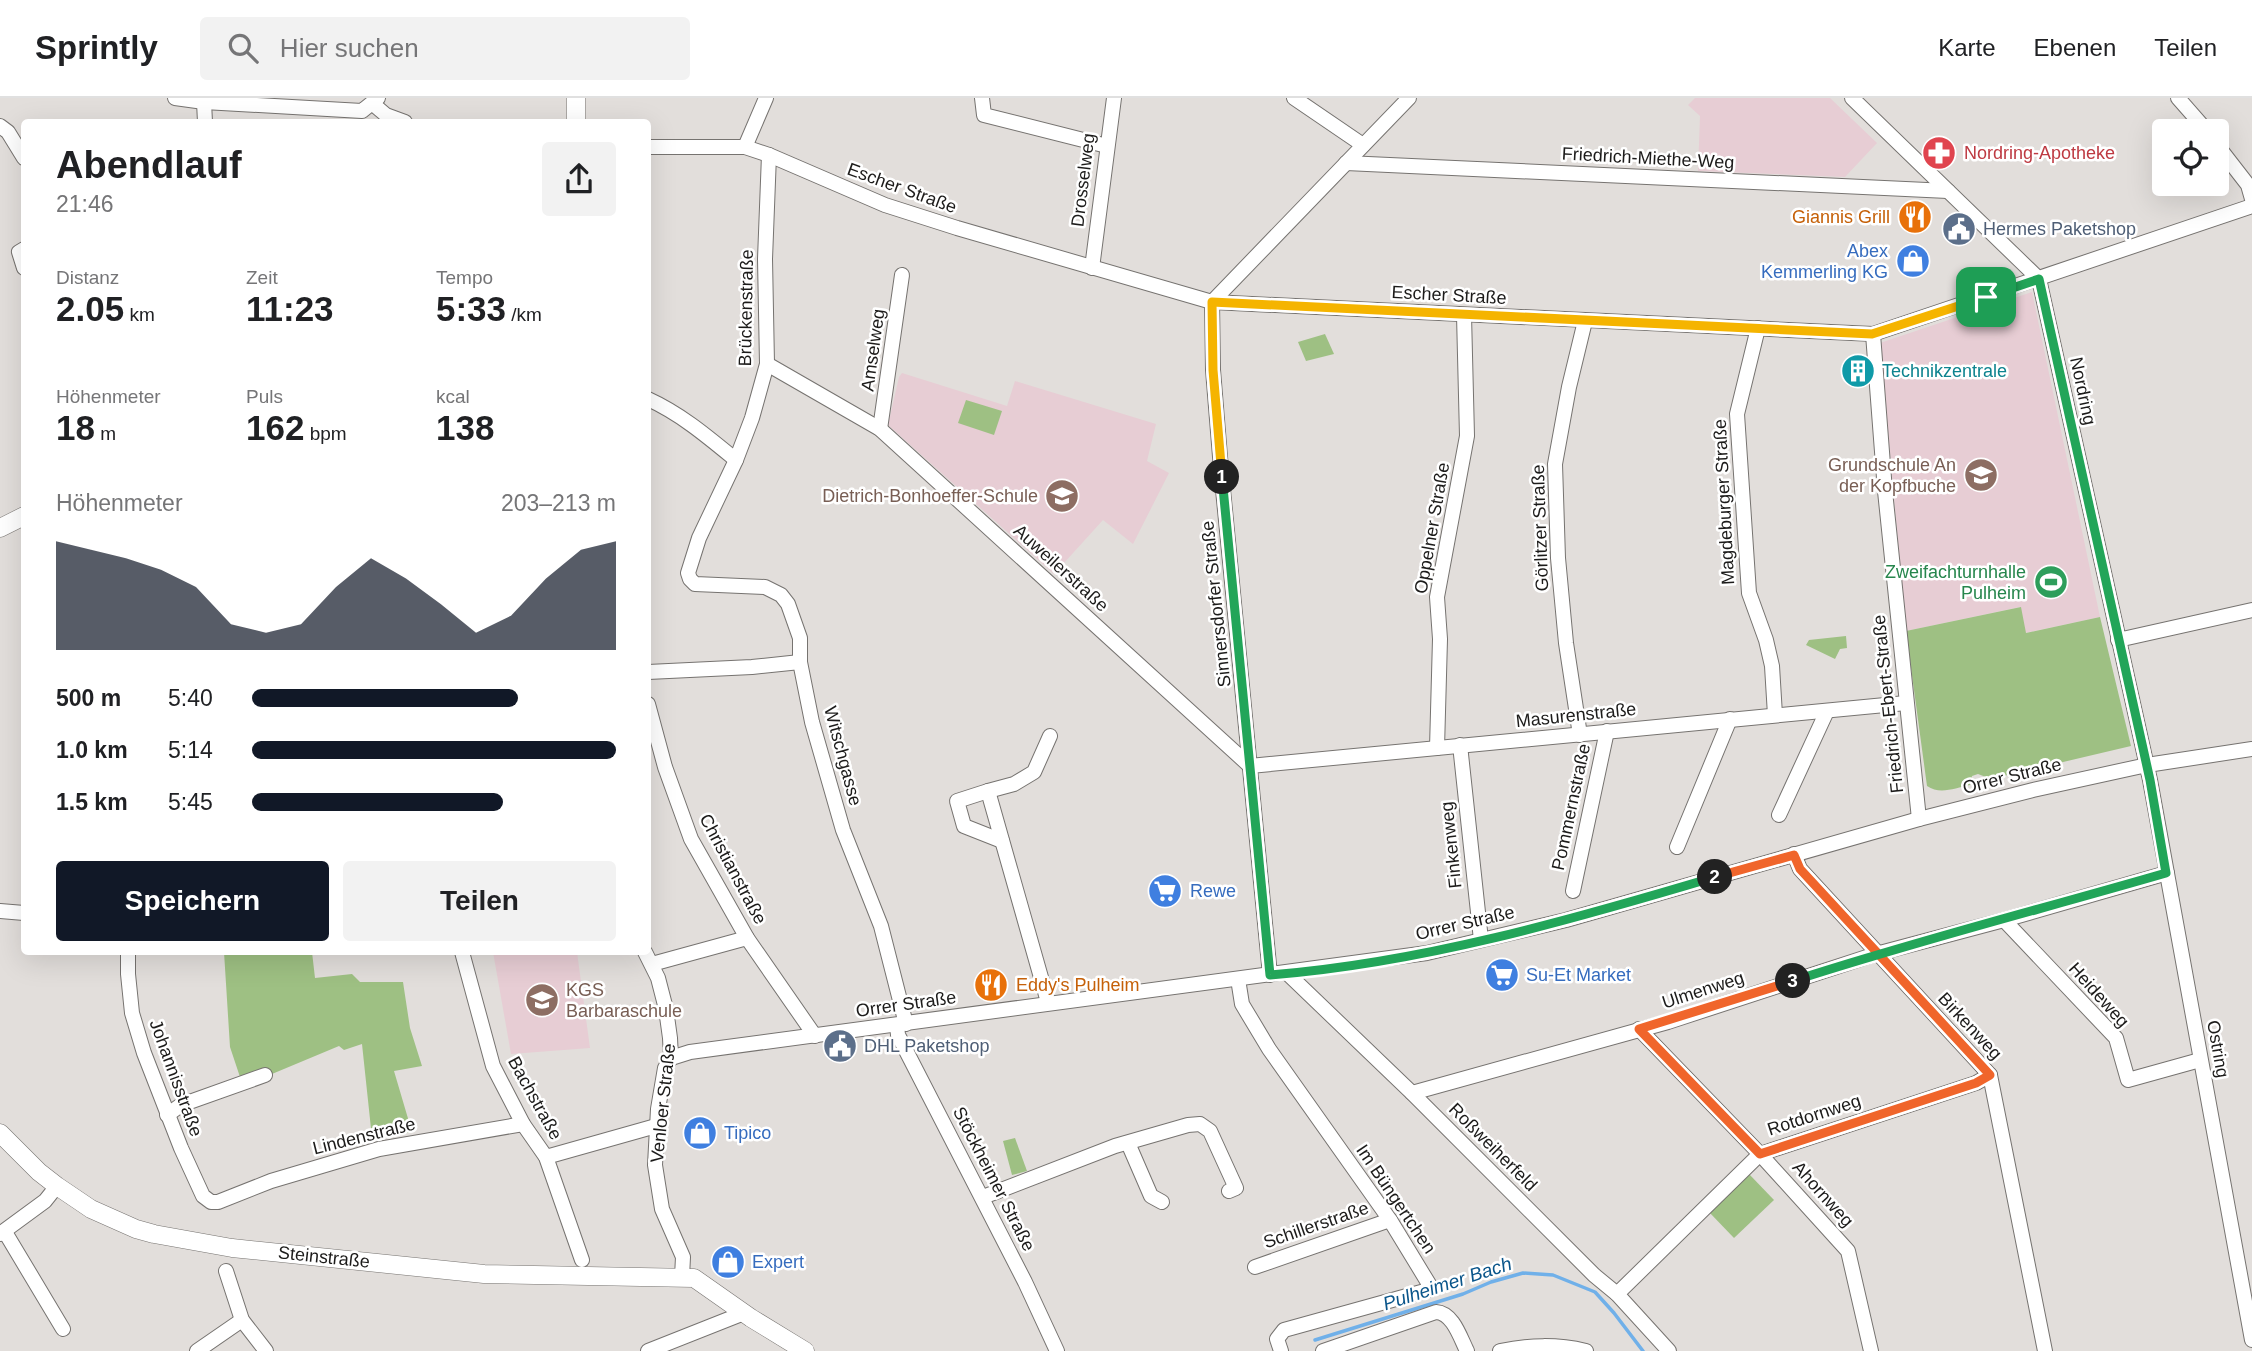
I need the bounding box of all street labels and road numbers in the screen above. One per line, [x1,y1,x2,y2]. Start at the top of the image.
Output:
street label: Drosselweg [1067,132,1099,228]
street label: Friedrich-Miethe-Weg [1561,143,1735,173]
street label: Escher Straße [845,159,959,217]
street label: Brückenstraße [735,249,757,367]
street label: Escher Straße [1391,282,1507,308]
street label: Amselweg [857,307,889,393]
street label: Nordring [2066,355,2100,427]
street label: Magdeburger Straße [1710,419,1738,585]
street label: Oppelner Straße [1411,461,1453,595]
street label: Görlitzer Straße [1528,464,1552,592]
street label: Auweilerstraße [1010,520,1112,616]
street label: Sinnersdorfer Straße [1197,520,1235,688]
street label: Friedrich-Ebert-Straße [1869,614,1907,794]
street label: Masurenstraße [1515,699,1637,731]
street label: Witschgasse [820,704,866,808]
street label: Pommernstraße [1548,742,1594,872]
street label: Orrer Straße [1961,754,2063,798]
street label: Finkenweg [1437,801,1465,889]
street label: Christianstraße [696,810,770,928]
street label: Orrer Straße [1414,902,1516,944]
street label: Heideweg [2065,959,2133,1031]
street label: Ulmenweg [1659,967,1747,1013]
street label: Orrer Straße [855,987,957,1021]
street label: Birkenweg [1934,988,2006,1064]
street label: Johannisstraße [146,1017,206,1139]
street label: Ostring [2203,1019,2233,1079]
street label: Venloer Straße [647,1042,679,1164]
street label: Bachstraße [504,1053,566,1143]
street label: Rotdornweg [1765,1090,1863,1140]
street label: Roßweiherfeld [1445,1099,1541,1195]
street label: Stöckheimer Straße [949,1104,1039,1254]
street label: Lindenstraße [311,1114,417,1158]
street label: Im Büngertchen [1352,1141,1440,1257]
street label: Ahornweg [1788,1157,1858,1231]
street label: Schillerstraße [1261,1198,1371,1252]
street label: Steinstraße [277,1242,371,1272]

